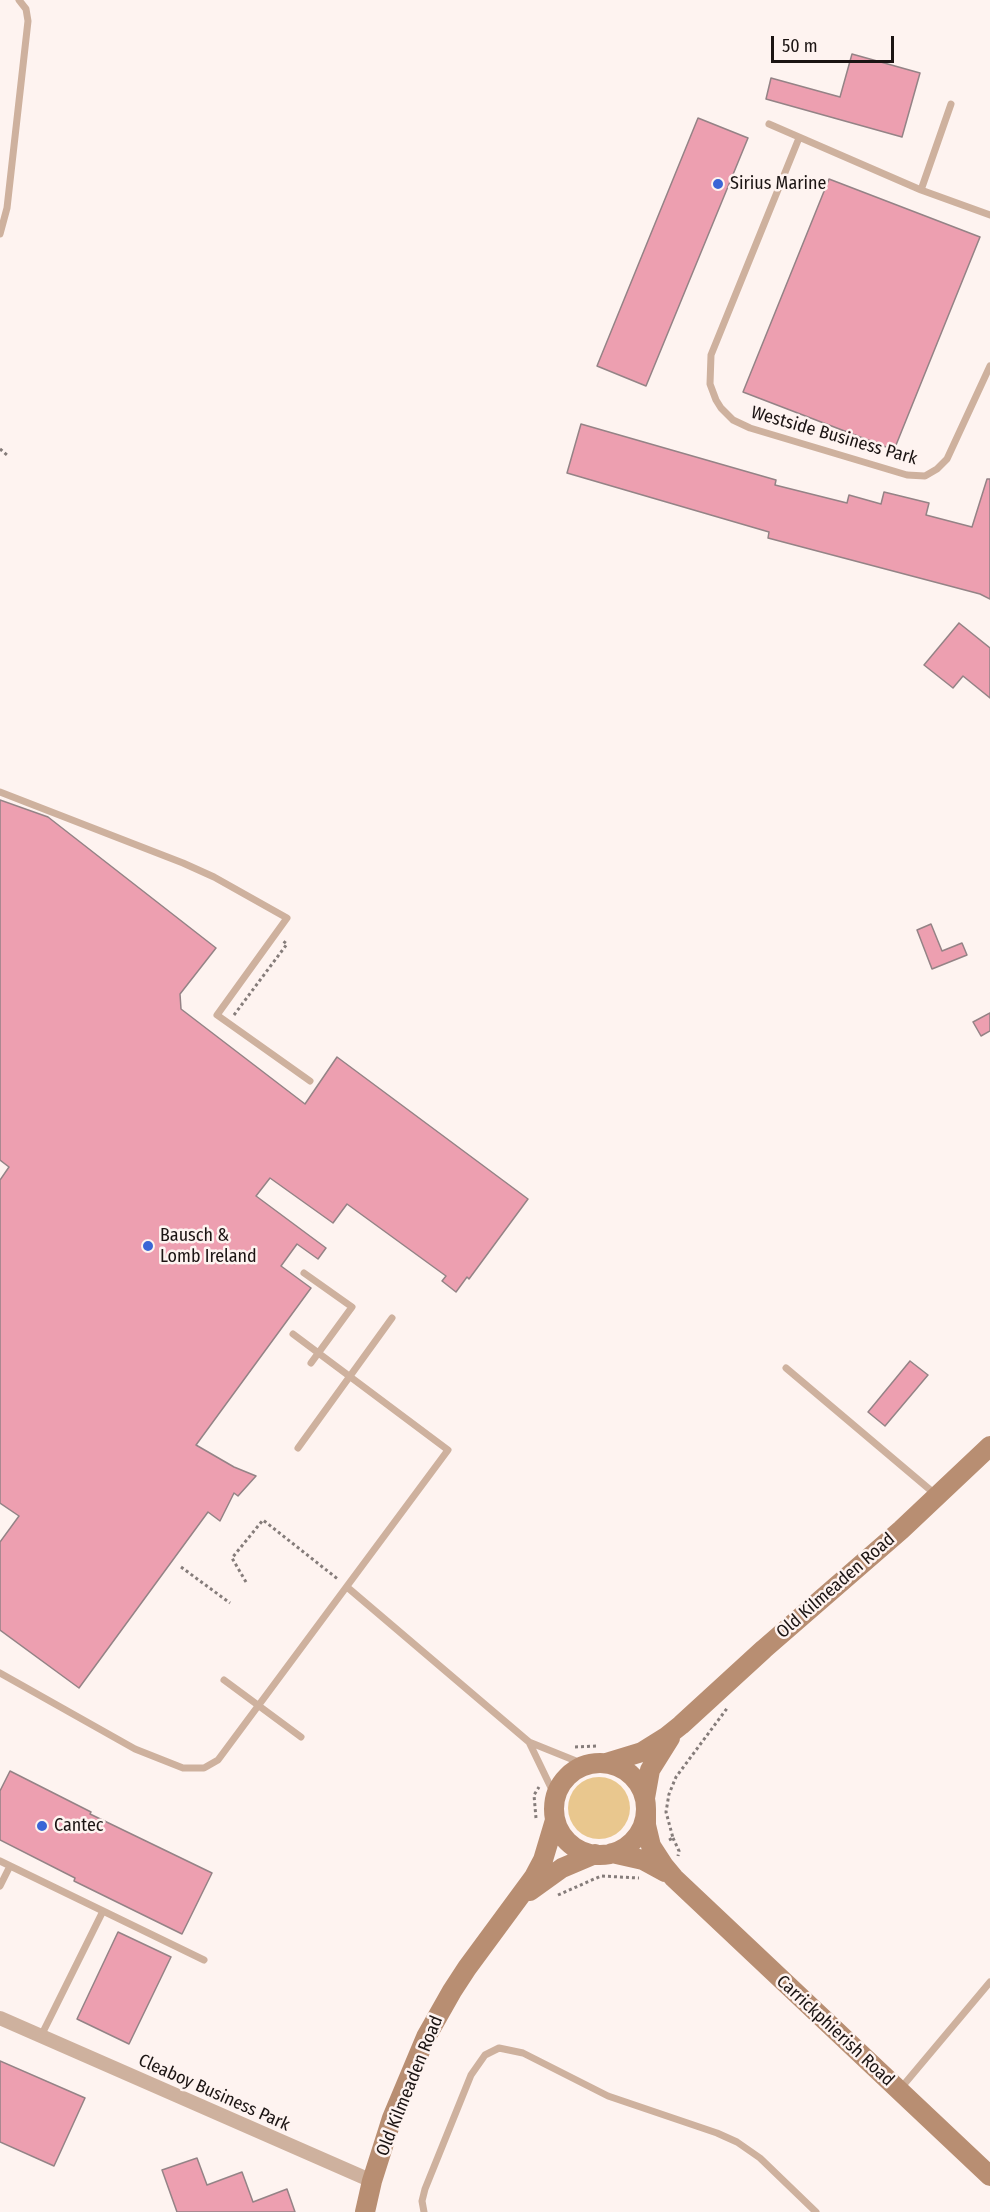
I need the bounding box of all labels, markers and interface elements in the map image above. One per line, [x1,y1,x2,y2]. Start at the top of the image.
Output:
scale bar [774,24,897,62]
text: 50 m [782,35,818,57]
place label: Sirius Marine [730,173,826,195]
marker: Sirius Marine [711,177,725,191]
street label: Westside Business Park [748,402,920,470]
place label: Bausch & Lomb Ireland [160,1225,257,1268]
marker: Bausch & Lomb Ireland [141,1239,155,1253]
street label: Old Kilmeaden Road [772,1529,900,1643]
place label: Cantec [54,1815,103,1837]
marker: Cantec [35,1819,49,1833]
street label: Carrickphierish Road [772,1971,898,2091]
street label: Old Kilmeaden Road [372,2013,448,2159]
street label: Cleaboy Business Park [135,2050,293,2136]

